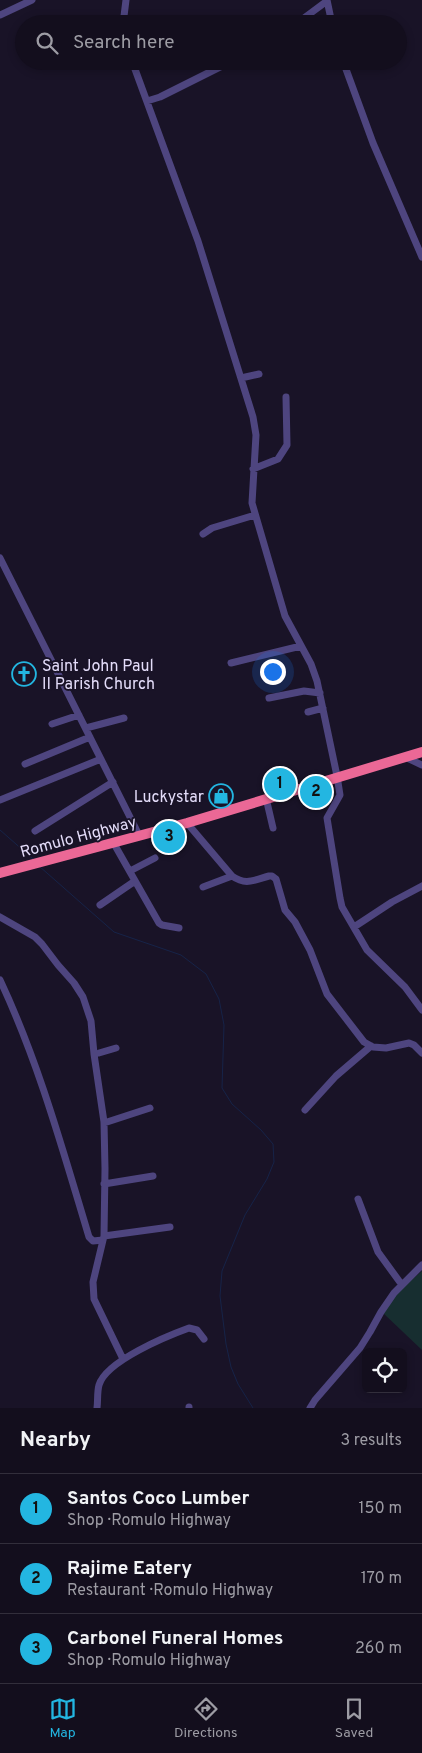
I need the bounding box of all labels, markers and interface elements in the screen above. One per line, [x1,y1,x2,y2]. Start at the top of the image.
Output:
search box [15,15,407,70]
icon: search [33,29,61,57]
text: Search here [73,31,175,55]
place label: Saint John Paul II Parish Church [42,657,155,695]
your location [260,659,286,685]
church icon: Saint John Paul II Parish Church [11,661,37,687]
pin: 1 [264,765,296,803]
pin: 2 [300,773,332,811]
shop icon: Luckystar [208,783,234,809]
place label: Luckystar [134,788,204,808]
street label: Romulo Highway [18,813,139,863]
pin: 3 [153,818,185,856]
map controls [362,1348,407,1393]
button: locate [362,1348,407,1393]
text: Nearby [20,1427,91,1454]
text: 3 results [340,1431,402,1451]
text: Santos Coco Lumber [67,1487,249,1511]
text: 1 [33,1499,39,1519]
text: 150 m [359,1499,402,1519]
text: Shop · Romulo Highway [67,1511,231,1531]
text: Rajime Eatery [67,1557,192,1581]
text: 2 [31,1569,41,1589]
text: 170 m [361,1569,402,1589]
text: Restaurant · Romulo Highway [67,1581,273,1601]
text: Carbonel Funeral Homes [67,1627,283,1651]
text: 3 [31,1639,41,1659]
text: 260 m [355,1639,402,1659]
text: Shop · Romulo Highway [67,1651,231,1671]
tab: Map [49,1695,77,1742]
tab: Directions [174,1695,238,1742]
tab: Saved [335,1695,373,1742]

